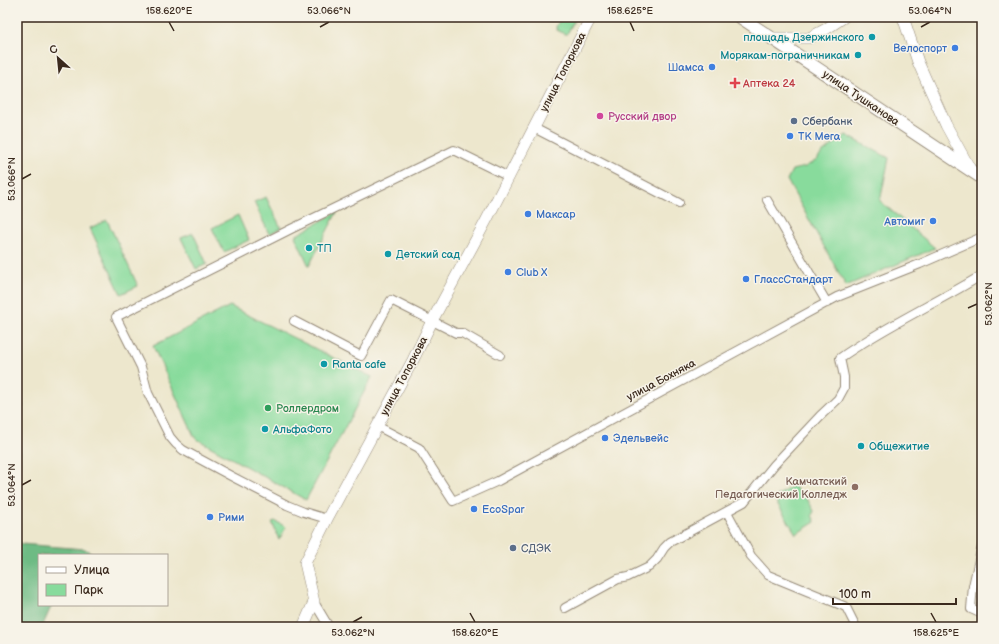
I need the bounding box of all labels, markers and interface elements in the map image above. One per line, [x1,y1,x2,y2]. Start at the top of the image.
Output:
text: 158.620°E [146,5,193,17]
text: 53.066°N [307,5,351,17]
text: 158.625°E [607,5,653,17]
text: 53.064°N [908,5,952,17]
street label: улица Топоркова [537,30,589,114]
place label: площадь Дзержинского [743,31,864,44]
marker: площадь Дзержинского [867,32,877,42]
north arrow [38,38,78,78]
text: С [47,42,60,57]
place label: Велоспорт [893,42,947,55]
marker: Велоспорт [950,43,960,53]
place label: Морякам-пограничникам [720,49,850,62]
marker: Морякам-пограничникам [853,50,863,60]
place label: Шамса [668,61,704,74]
marker: Шамса [707,62,717,72]
street label: улица Тушканова [820,68,902,129]
place label: Аптека 24 [742,77,796,90]
marker: Аптека 24 [730,78,740,88]
place label: Русский двор [608,110,677,123]
marker: Русский двор [595,111,605,121]
place label: Сбербанк [802,115,853,128]
marker: Сбербанк [789,116,799,126]
place label: ТК Мега [798,130,841,143]
marker: ТК Мега [785,131,795,141]
text: 53.066°N [6,157,18,201]
place label: Максар [536,208,576,221]
marker: Максар [523,209,533,219]
place label: Автомиг [883,215,926,228]
marker: Автомиг [928,216,938,226]
place label: ТП [317,242,332,255]
marker: ТП [304,243,314,253]
place label: Детский сад [396,248,460,261]
marker: Детский сад [383,249,393,259]
place label: Club X [516,266,548,279]
marker: Club X [503,267,513,277]
place label: ГлассСтандарт [754,273,833,286]
marker: ГлассСтандарт [741,274,751,284]
text: 53.062°N [983,282,995,326]
street label: улица Топоркова [378,334,431,418]
street label: улица Бохняка [624,356,698,404]
place label: Ranta cafe [332,358,387,371]
marker: Ranta cafe [319,359,329,369]
place label: Роллердром [276,402,339,415]
marker: Роллердром [263,403,273,413]
place label: АльфаФото [272,423,332,436]
marker: АльфаФото [260,424,270,434]
place label: Эдельвейс [613,432,669,445]
marker: Эдельвейс [600,433,610,443]
place label: Общежитие [869,440,929,453]
marker: Общежитие [856,441,866,451]
text: 53.064°N [6,463,18,507]
place label: Камчатский Педагогический Колледж [715,475,847,501]
marker: Камчатский Педагогический Колледж [850,482,860,492]
place label: EcoSpar [482,503,526,516]
marker: EcoSpar [469,504,479,514]
place label: Рими [218,511,244,524]
marker: Рими [205,512,215,522]
place label: СДЭК [521,542,552,555]
marker: СДЭК [508,543,518,553]
legend [38,554,168,606]
text: Улица [74,563,110,578]
scale bar [833,580,956,606]
text: Парк [74,583,104,598]
text: 100 m [839,587,871,602]
text: 53.062°N [331,627,375,639]
text: 158.620°E [452,627,499,639]
text: 158.625°E [913,627,959,639]

